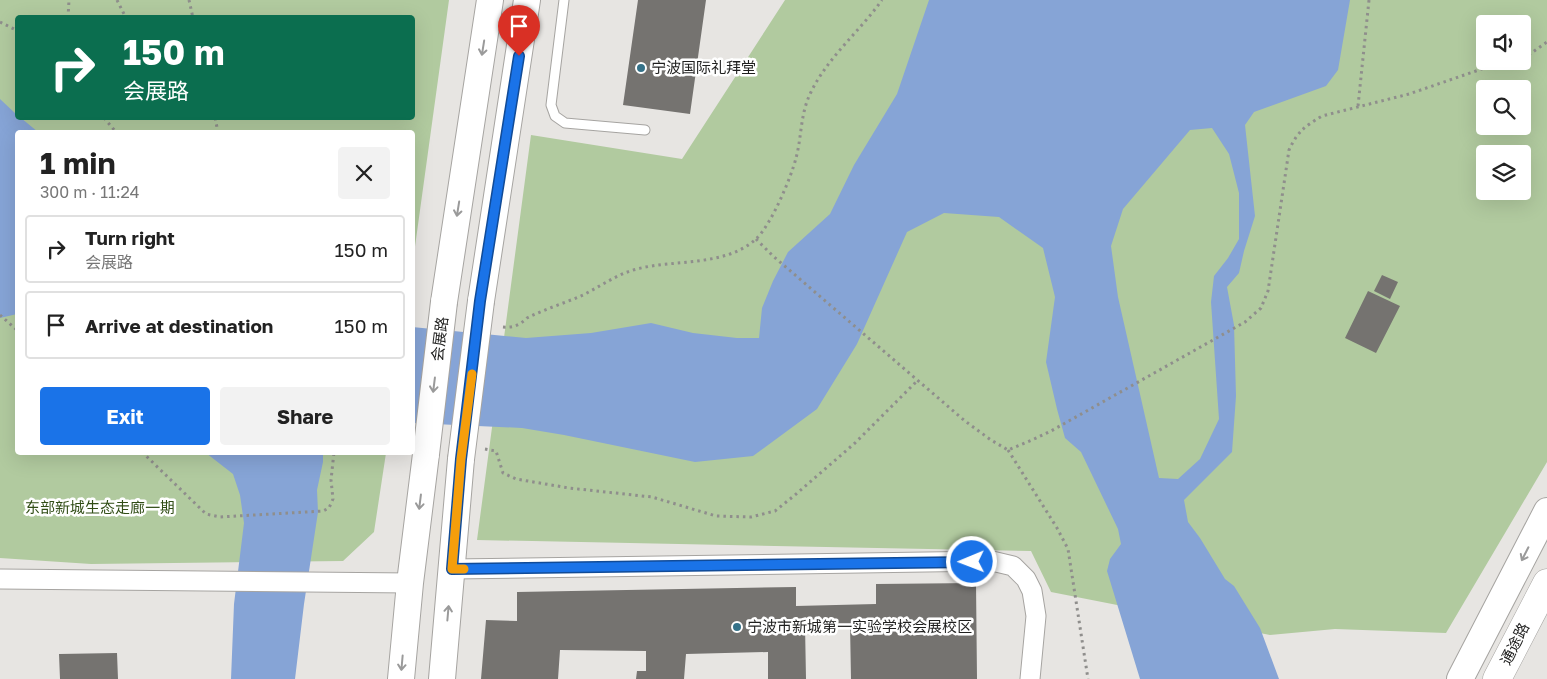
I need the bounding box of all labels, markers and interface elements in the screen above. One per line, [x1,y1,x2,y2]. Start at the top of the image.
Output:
pin [498,5,540,56]
icon: arrive [505,12,533,40]
map controls [1476,15,1531,200]
button: sound [1476,15,1531,70]
text: 150 m [123,31,225,73]
icon: right [40,35,105,100]
one-way arrow [478,40,488,56]
place label: 宁波国际礼拜堂 [651,58,756,76]
marker: 宁波国际礼拜堂 [635,62,647,74]
text: 会展路 [123,77,189,104]
button: search [1476,80,1531,135]
text: 1 min [40,145,116,181]
button: layers [1476,145,1531,200]
button: close [338,147,390,199]
text: 300 m · 11:24 [40,182,140,202]
one-way arrow [453,201,463,217]
text: Turn right [85,226,175,249]
icon: right [42,235,70,263]
text: 150 m [334,238,388,261]
text: 会展路 [85,252,133,272]
icon: arrive [42,311,70,339]
text: Arrive at destination [85,314,273,337]
text: 150 m [334,314,388,337]
street label: 会展路 [427,315,451,362]
one-way arrow [429,377,439,393]
button: Exit [40,387,210,445]
button: Share [220,387,390,445]
one-way arrow [415,494,425,510]
park label: 东部新城生态走廊一期 [25,498,175,516]
position arrow [945,535,997,587]
one-way arrow [1520,546,1529,561]
one-way arrow [443,605,453,621]
place label: 宁波市新城第一实验学校会展校区 [747,617,972,635]
street label: 通途路 [1496,619,1532,668]
marker: 宁波市新城第一实验学校会展校区 [731,621,743,633]
one-way arrow [397,655,407,671]

